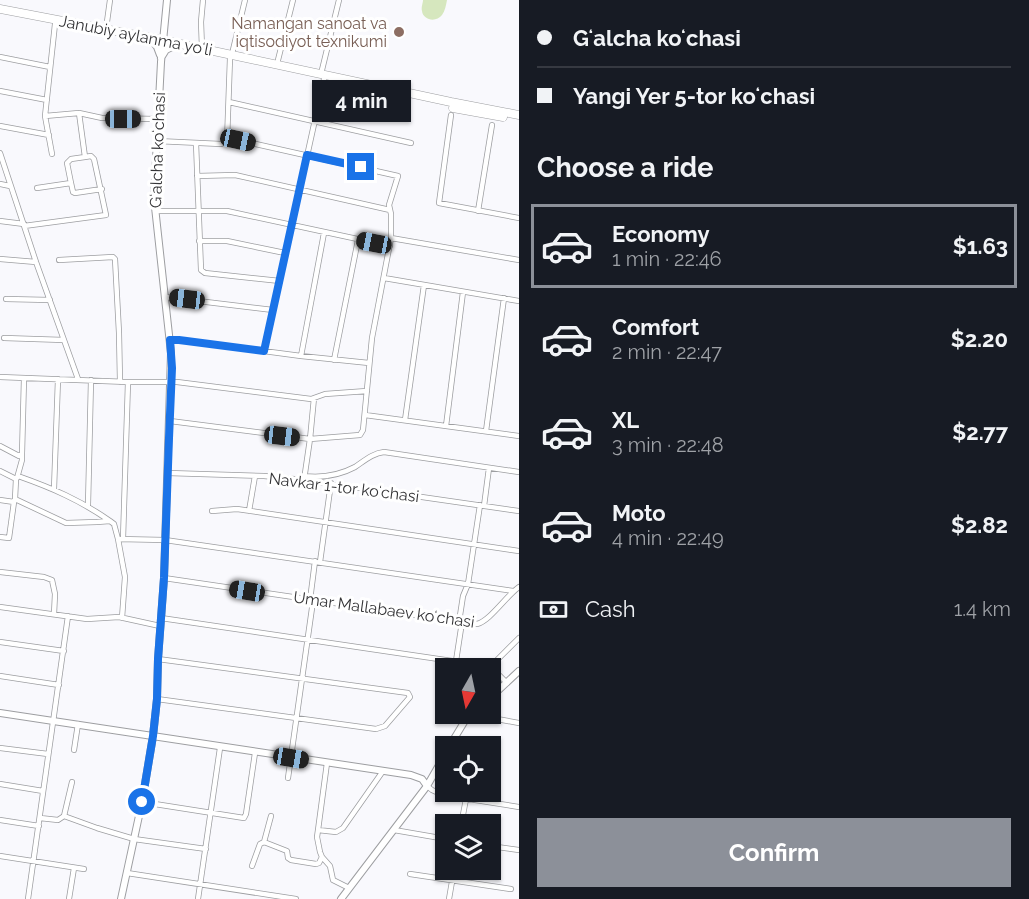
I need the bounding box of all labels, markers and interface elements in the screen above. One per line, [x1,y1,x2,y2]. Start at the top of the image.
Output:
street label: Janubiy aylanma yoʻli [58,11,214,60]
place label: Namangan sanoat va iqtisodiyot texnikumi [231,14,387,51]
marker: Namangan sanoat va iqtisodiyot texnikumi [392,25,406,39]
text: Gʻalcha koʻchasi [573,25,741,51]
callout: 4 min [312,80,410,122]
text: Yangi Yer 5-tor koʻchasi [573,83,815,109]
text: 4 min [335,89,388,113]
street label: Gʻalcha koʻchasi [146,92,169,208]
car [105,110,141,128]
car [219,127,257,153]
text: Choose a ride [537,152,713,183]
route end [347,153,374,180]
icon: car [540,219,594,273]
text: Economy [612,221,710,247]
car [355,231,393,255]
text: $1.63 [953,233,1008,259]
text: 1 min · 22:46 [612,247,722,271]
car [168,288,206,310]
icon: car [540,312,594,366]
text: Comfort [612,314,699,340]
text: $2.20 [951,326,1008,352]
text: 2 min · 22:47 [612,340,722,364]
icon: car [540,405,594,459]
text: XL [612,407,639,433]
text: $2.77 [952,419,1008,445]
car [263,425,301,447]
text: 3 min · 22:48 [612,433,724,457]
street label: Navkar 1-tor koʻchasi [268,469,420,506]
icon: car [540,498,594,552]
text: Moto [612,500,666,526]
text: $2.82 [951,512,1008,538]
text: 4 min · 22:49 [612,526,724,550]
car [228,579,266,603]
street label: Umar Mallabaev koʻchasi [292,587,476,632]
icon: cash [537,593,570,626]
text: Cash [585,596,636,622]
text: 1.4 km [954,597,1011,621]
north arrow [435,658,501,724]
map controls [435,658,501,880]
button: locate [435,736,501,802]
car [272,746,310,770]
route start [128,788,155,815]
button: layers [435,814,501,880]
button: Confirm [537,818,1011,887]

